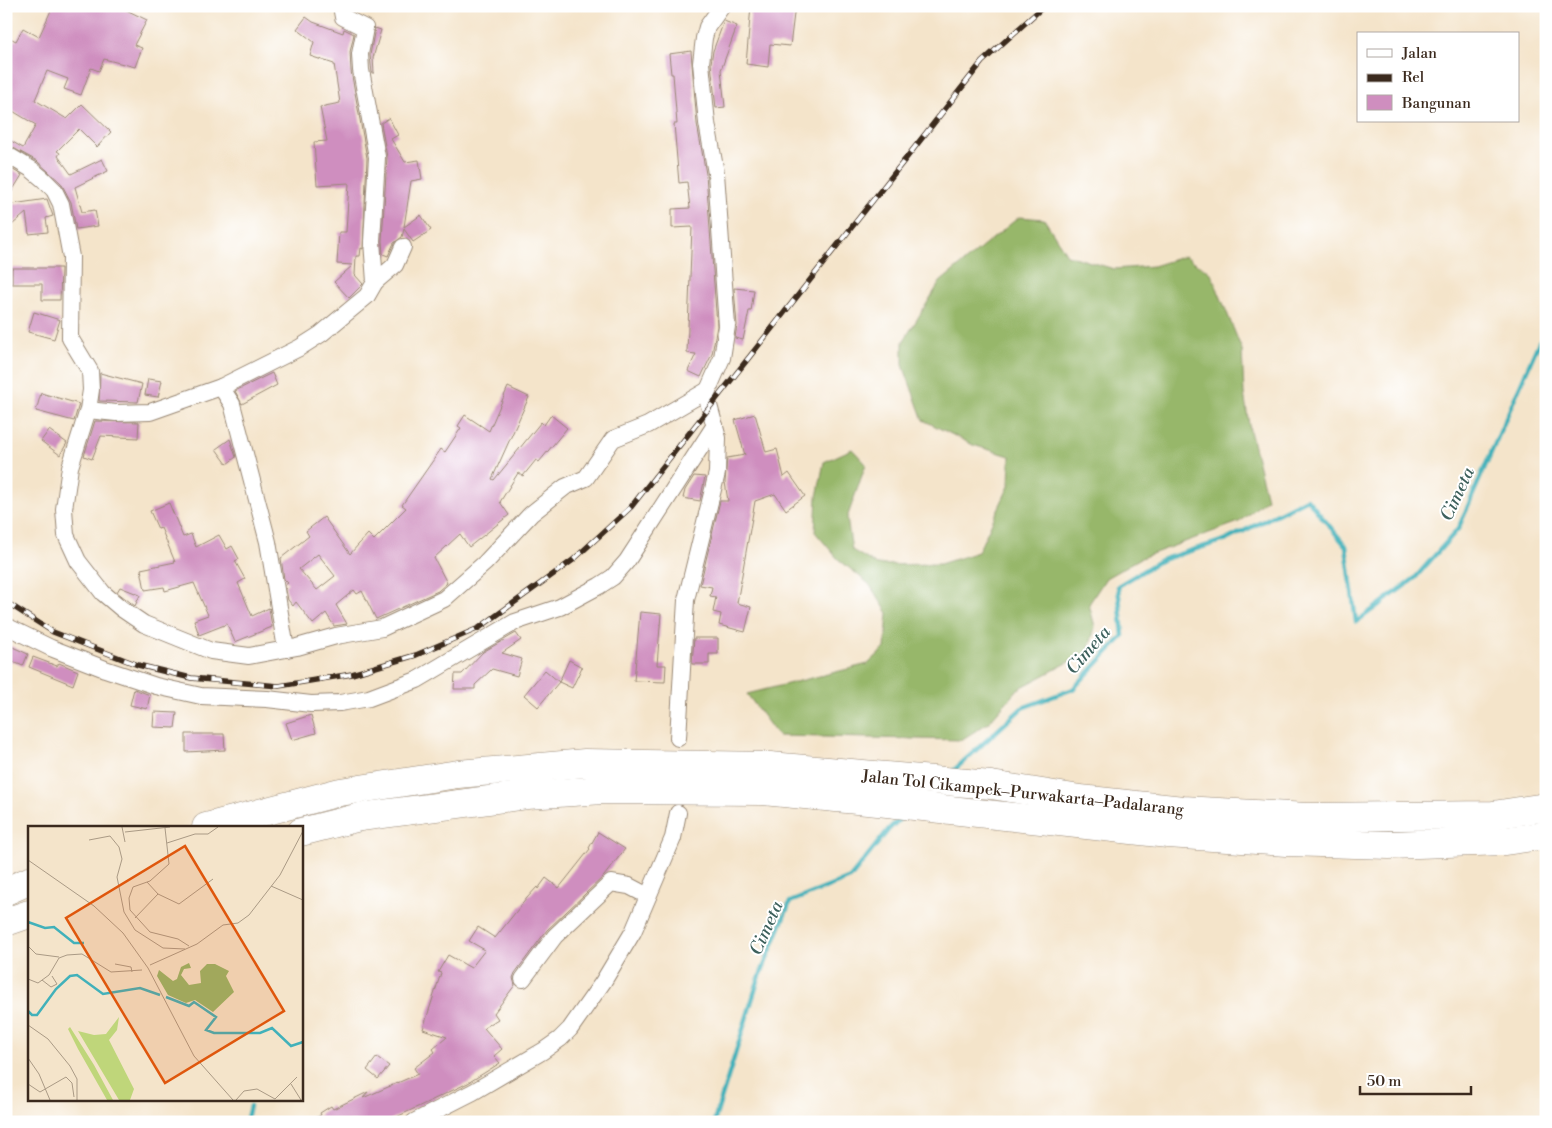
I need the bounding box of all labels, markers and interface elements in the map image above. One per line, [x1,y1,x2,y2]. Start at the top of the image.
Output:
legend [1357,32,1520,122]
text: Jalan [1401,44,1437,63]
text: Rel [1402,68,1425,87]
text: Bangunan [1401,94,1471,113]
water label: Cimeta [1435,463,1480,525]
water label: Cimeta [1061,621,1116,679]
street label: Jalan Tol Cikampek–Purwakarta–Padalarang [860,766,1186,820]
inset map [28,826,302,1100]
water label: Cimeta [744,897,789,959]
scale bar [1360,1063,1471,1095]
text: 50 m [1367,1072,1401,1091]

